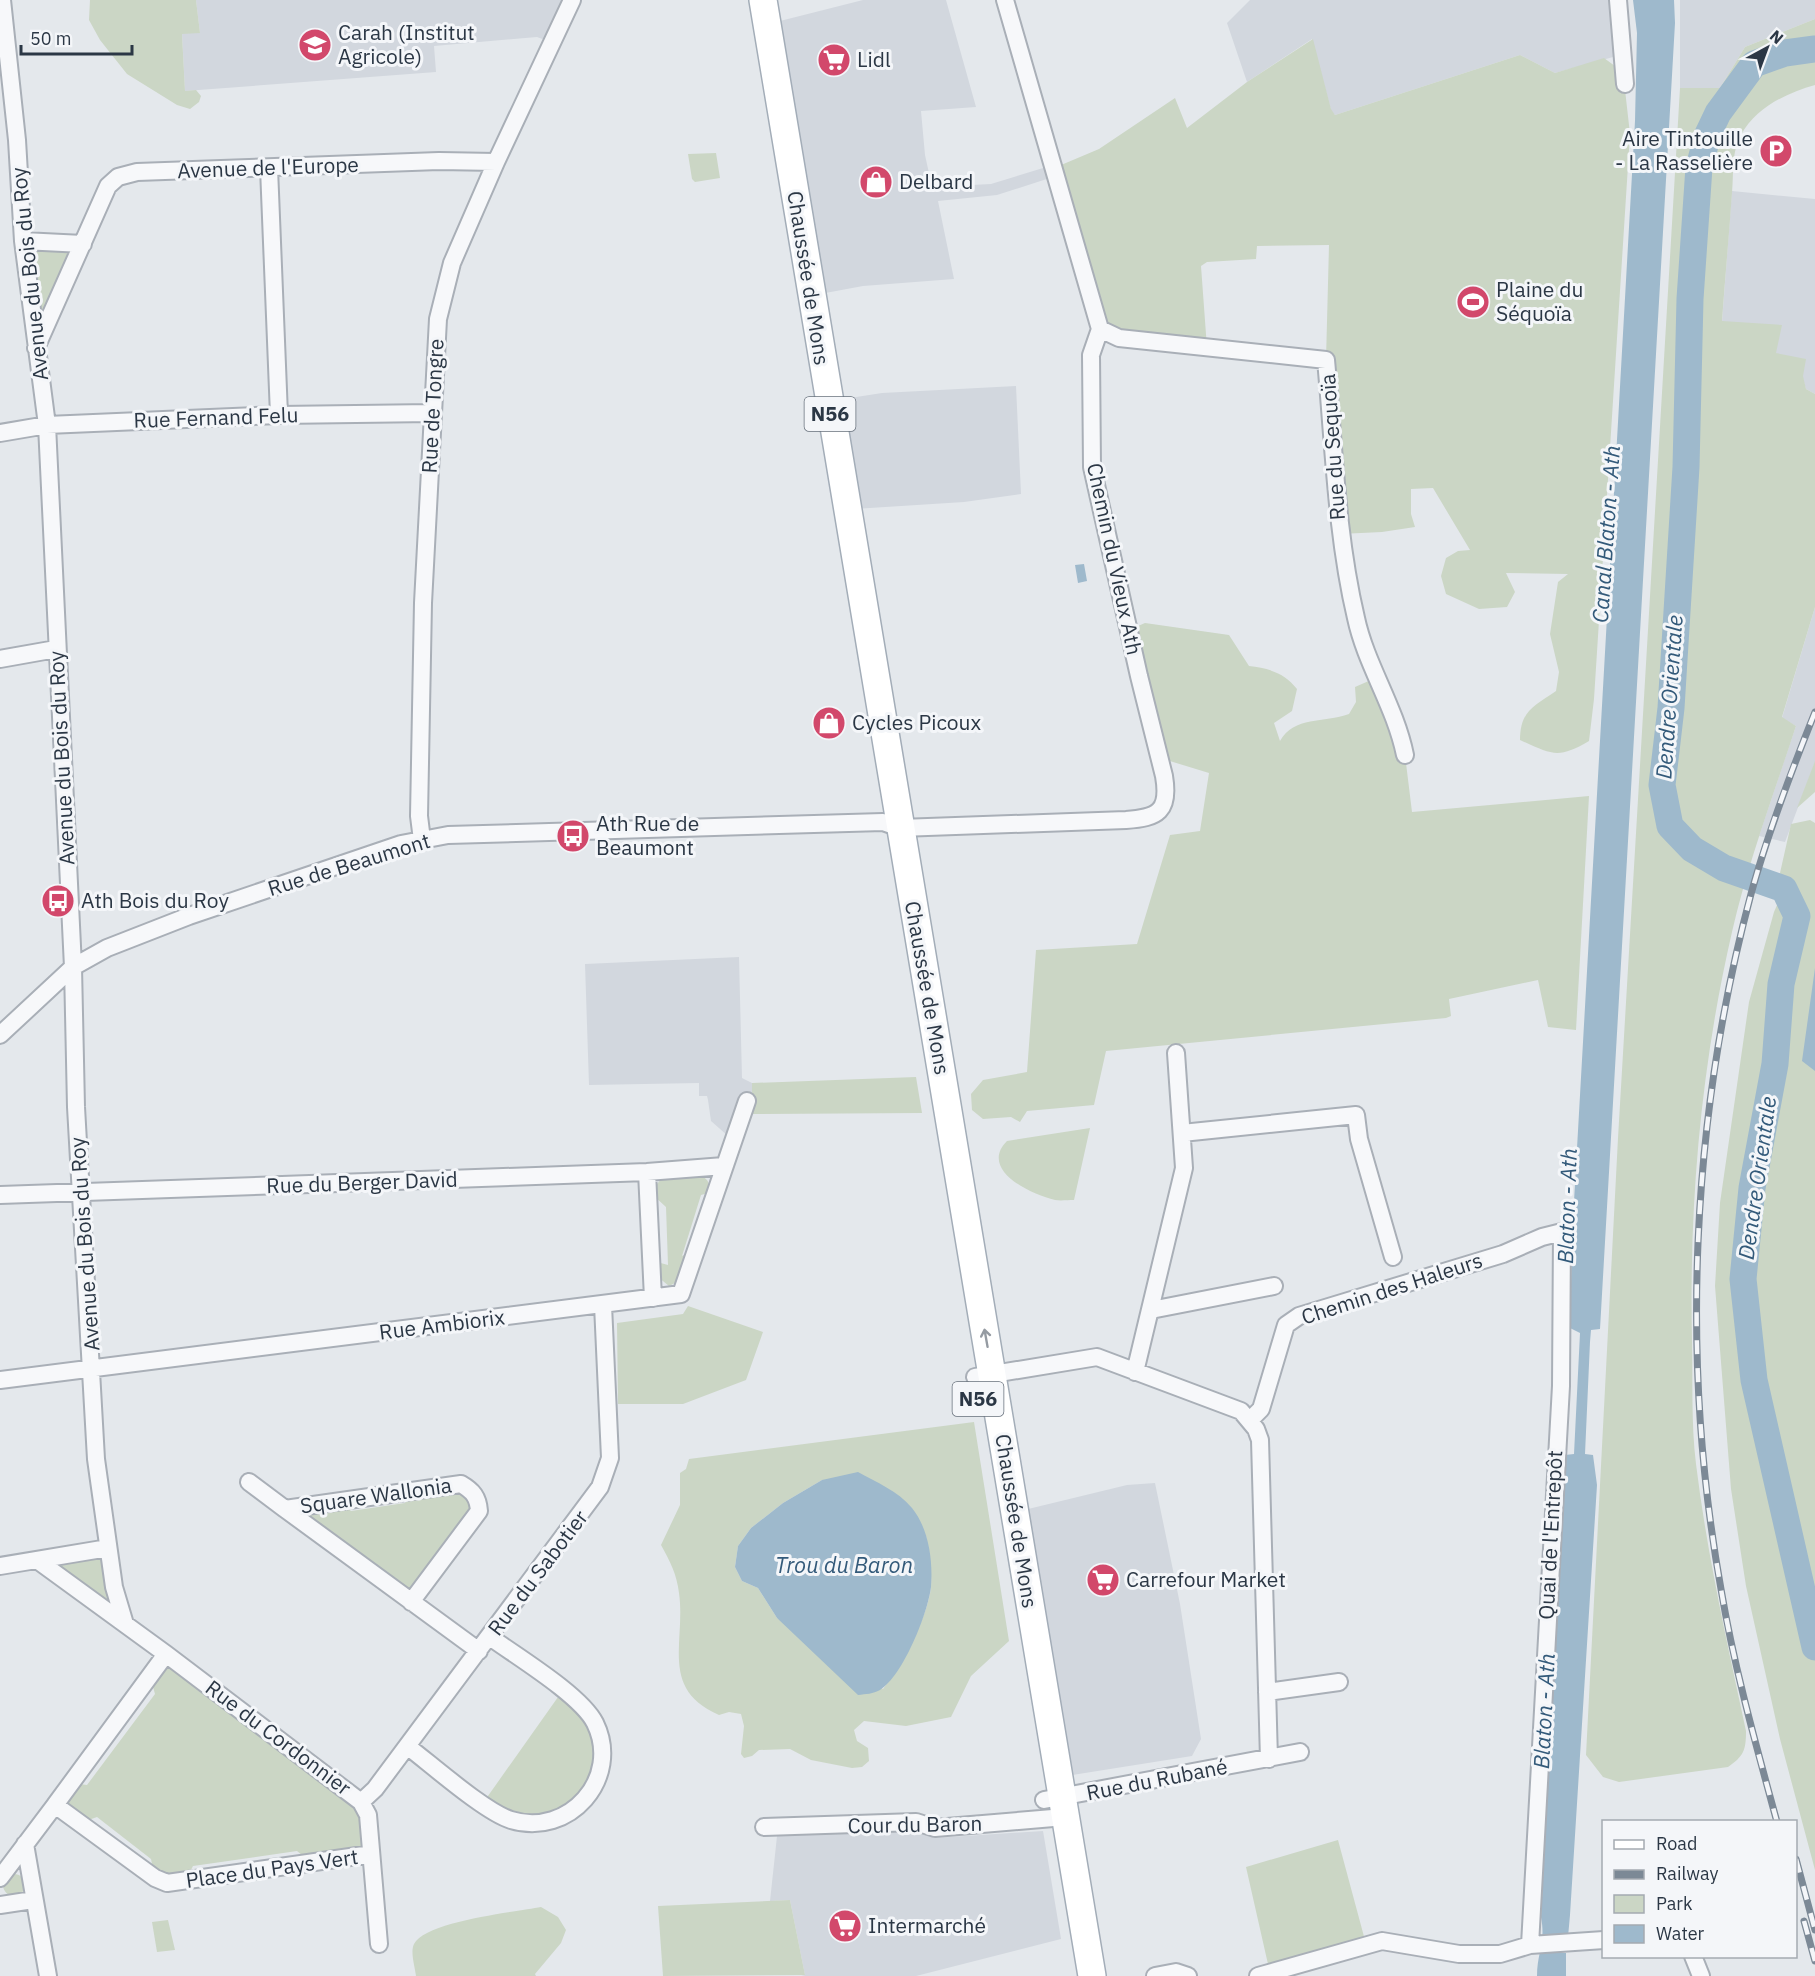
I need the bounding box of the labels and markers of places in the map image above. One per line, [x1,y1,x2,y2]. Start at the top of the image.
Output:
place label: Carah (Institut Agricole) [338,18,475,70]
school or university icon: Carah (Institut Agricole) [297,27,333,63]
supermarket icon: Lidl [816,42,852,78]
place label: Lidl [857,45,891,73]
place label: Aire Tintouille - La Rasselière [1615,124,1753,176]
parking icon: Aire Tintouille - La Rasselière [1758,133,1794,169]
shop icon: Delbard [858,164,894,200]
place label: Delbard [899,167,974,195]
place label: Plaine du Séquoïa [1496,275,1583,327]
sports icon: Plaine du Séquoïa [1455,284,1491,320]
shop icon: Cycles Picoux [811,705,847,741]
place label: Cycles Picoux [852,708,982,736]
place label: Ath Rue de Beaumont [596,809,699,861]
bus stop icon: Ath Rue de Beaumont [555,818,591,854]
bus stop icon: Ath Bois du Roy [40,883,76,919]
place label: Ath Bois du Roy [81,886,229,914]
supermarket icon: Carrefour Market [1085,1562,1121,1598]
place label: Carrefour Market [1126,1565,1286,1593]
supermarket icon: Intermarché [827,1908,863,1944]
place label: Intermarché [868,1911,986,1939]

